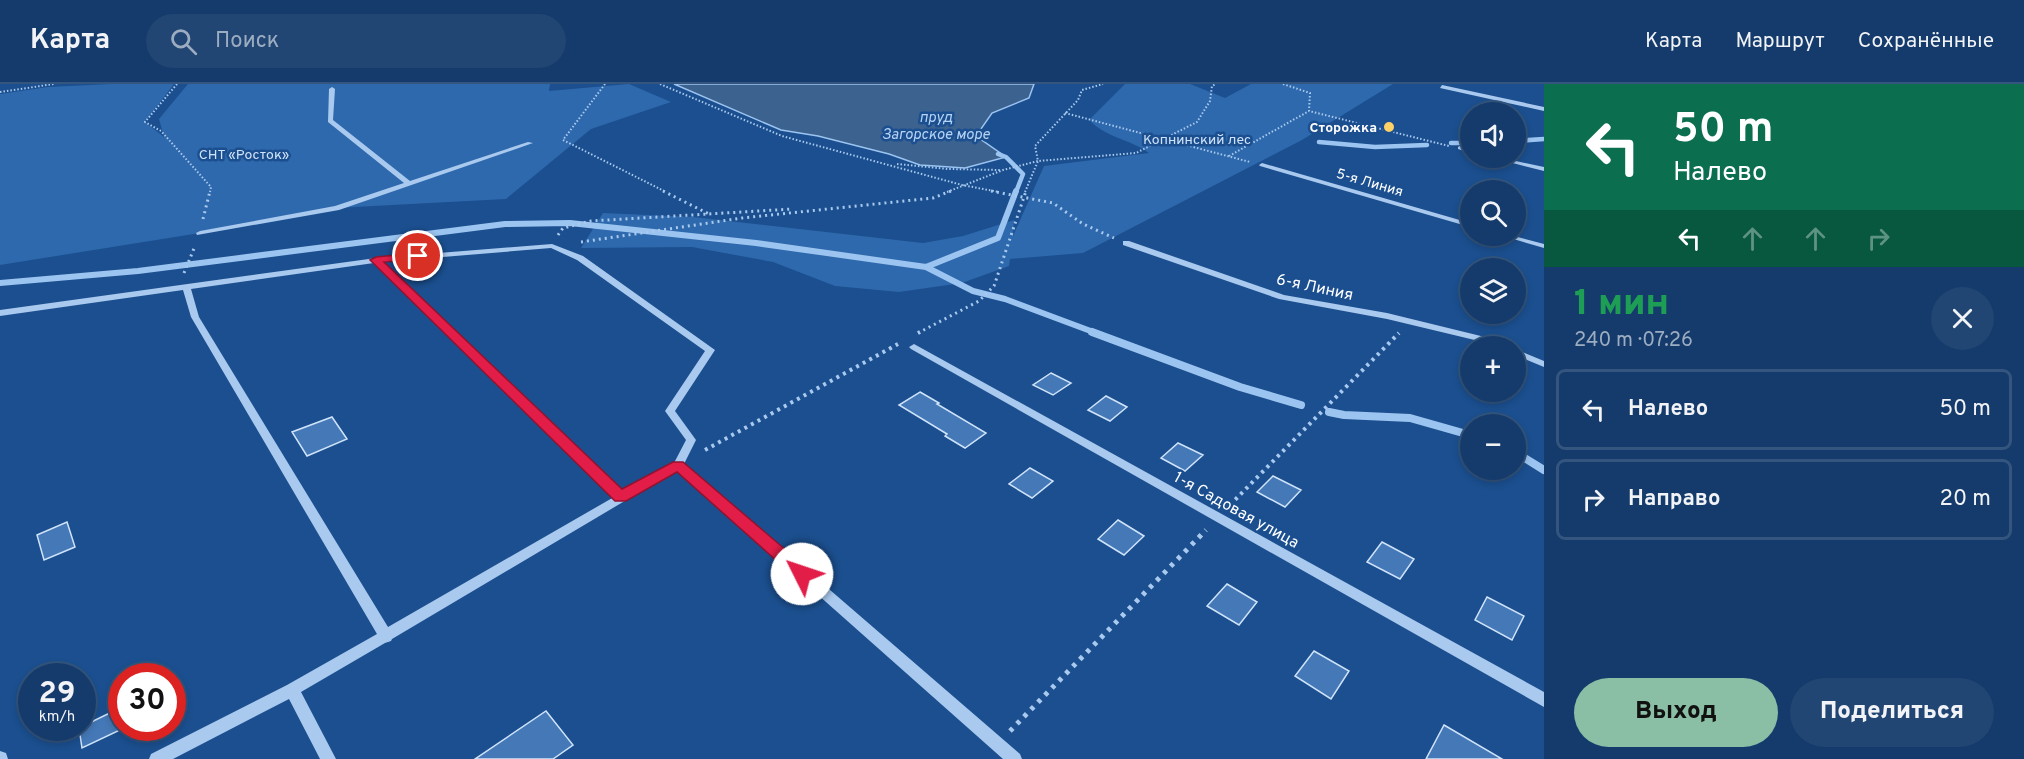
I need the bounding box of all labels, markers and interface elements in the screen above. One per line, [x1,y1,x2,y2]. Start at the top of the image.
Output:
search box [146,14,566,68]
text: Карта [30,23,110,59]
icon: search [167,25,200,58]
text: Поиск [215,28,279,55]
text: Карта [1645,28,1702,55]
text: Маршрут [1735,28,1825,55]
text: Сохранённые [1858,28,1994,55]
map controls [1460,102,1526,480]
button: sound [1460,102,1526,168]
text: 50 m [1673,104,1774,157]
icon: left [1574,108,1652,186]
water label: пруд Загорское море [882,109,990,145]
place label: Сторожка [1310,120,1377,137]
marker: Сторожка [1382,120,1396,134]
park label: Копнинский лес [1143,132,1251,149]
park label: СНТ «Росток» [199,147,289,164]
text: Налево [1673,156,1767,190]
street label: 5-я Линия [1334,166,1405,201]
button: search [1460,180,1526,246]
icon: left [1673,222,1706,255]
icon: ahead [1736,222,1769,255]
icon: ahead [1799,222,1832,255]
icon: right [1862,222,1895,255]
pin [392,230,443,281]
icon: arrive [401,239,434,272]
button: layers [1460,258,1526,324]
street label: 6-я Линия [1274,270,1355,306]
text: 1 мин [1574,282,1669,328]
button: close [1931,287,1994,350]
text: 240 m · 07:26 [1574,328,1693,354]
button: + [1460,336,1526,402]
icon: left [1577,393,1610,426]
text: Налево [1628,396,1708,423]
text: 50 m [1939,396,1991,423]
button: − [1460,414,1526,480]
street label: 1-я Садовая улица [1170,468,1302,554]
icon: right [1577,483,1610,516]
text: Направо [1628,486,1720,513]
text: 20 m [1940,486,1991,513]
position arrow [770,542,834,606]
speed limit sign: 30 [108,663,186,741]
text: 29 [39,676,75,713]
button: Выход [1574,678,1778,747]
button: Поделиться [1790,678,1994,747]
text: km/h [39,708,75,727]

